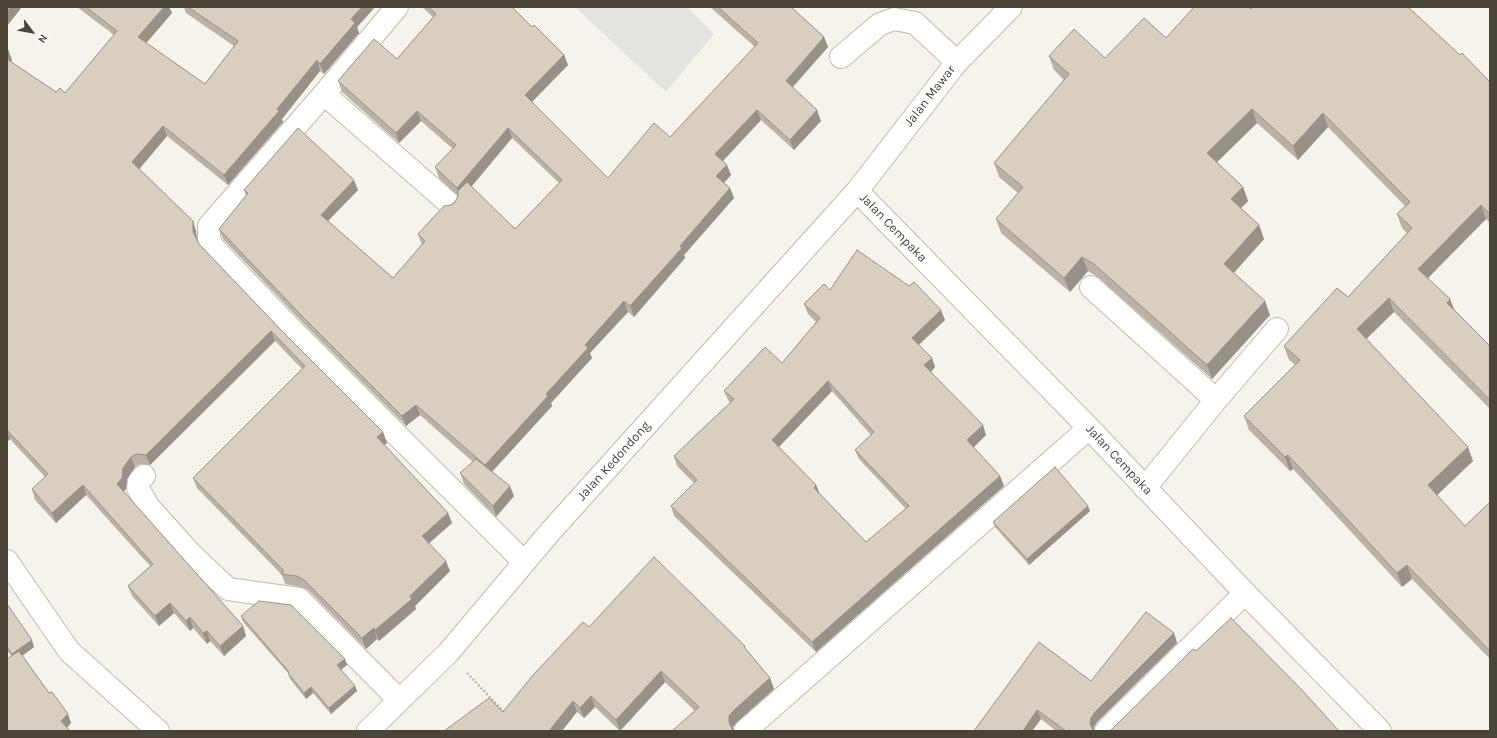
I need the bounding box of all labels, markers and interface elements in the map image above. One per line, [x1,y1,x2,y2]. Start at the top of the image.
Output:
north arrow [12,12,52,52]
text: N [35,32,50,45]
street label: Jalan Mawar [901,62,959,130]
street label: Jalan Cempaka [856,190,930,266]
street label: Jalan Kedondong [574,418,654,504]
street label: Jalan Cempaka [1083,422,1155,498]

